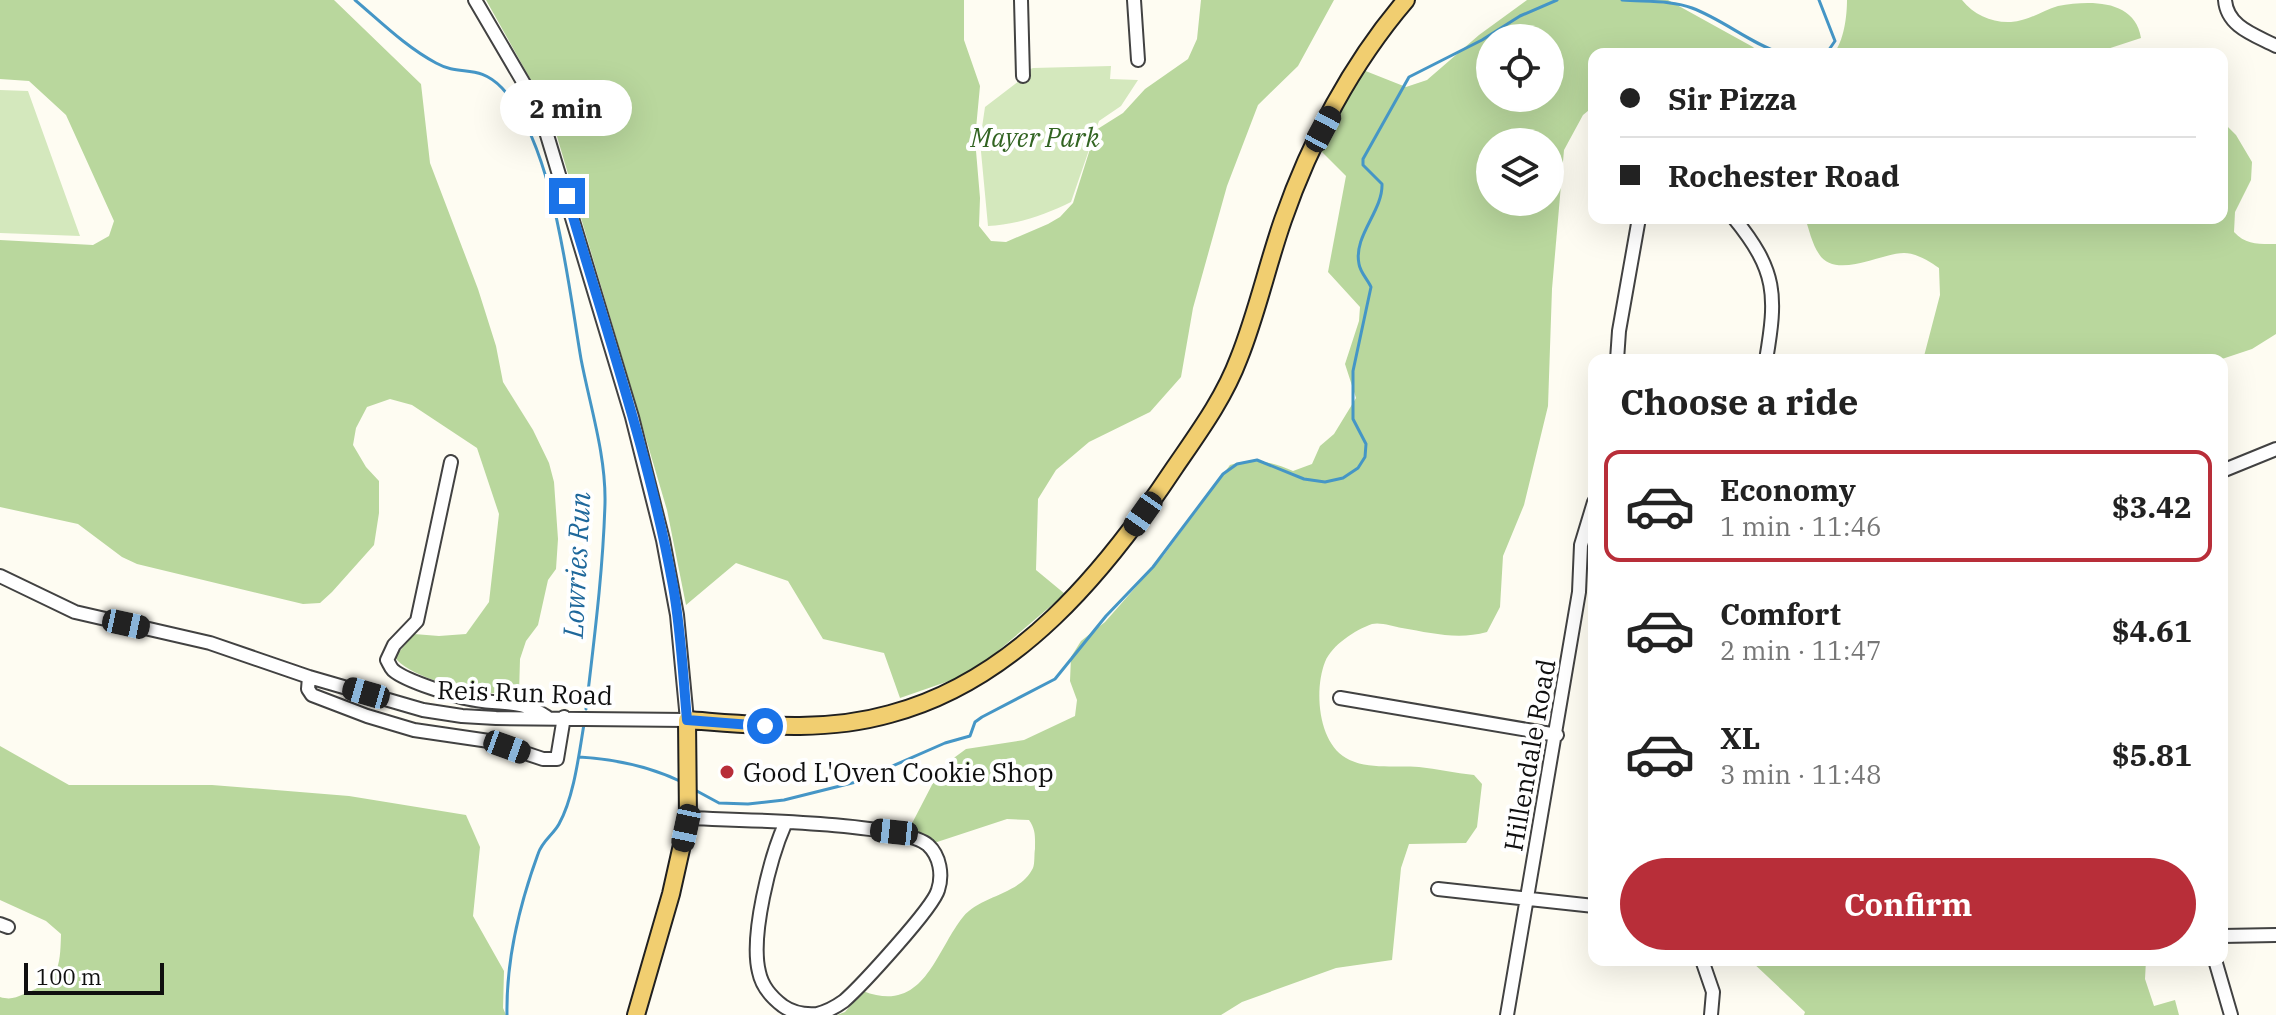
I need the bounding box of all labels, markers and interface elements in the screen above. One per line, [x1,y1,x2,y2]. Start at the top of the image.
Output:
map controls [1476,24,1564,216]
button: locate [1476,24,1564,112]
text: Sir Pizza [1668,79,1797,118]
callout: 2 min [501,80,633,136]
text: 2 min [530,91,602,125]
car [1301,102,1345,156]
park label: Mayer Park [969,120,1100,154]
button: layers [1476,128,1564,216]
text: Rochester Road [1668,156,1900,195]
route end [549,178,585,214]
text: Choose a ride [1620,378,1859,425]
icon: car [1624,470,1696,542]
text: Economy [1720,470,1856,509]
car [1119,487,1167,541]
text: $3.42 [2112,487,2192,526]
water label: Lowries Run [554,491,598,640]
text: 1 min · 11:46 [1720,509,1882,543]
icon: car [1624,594,1696,666]
text: Comfort [1720,594,1841,633]
car [100,607,152,641]
text: $4.61 [2112,611,2192,650]
text: 2 min · 11:47 [1720,633,1882,667]
street label: Hillendale Road [1495,656,1563,854]
street label: Reis Run Road [436,672,614,712]
car [340,675,392,711]
route start [747,708,783,744]
icon: car [1624,718,1696,790]
text: XL [1720,718,1760,757]
car [480,728,534,766]
text: $5.81 [2112,735,2192,774]
place label: Good L'Oven Cookie Shop [743,755,1054,789]
text: 3 min · 11:48 [1720,757,1882,791]
marker: Good L'Oven Cookie Shop [718,763,736,781]
car [669,802,703,854]
car [869,818,919,846]
button: Confirm [1620,858,2196,950]
scale bar [24,959,164,995]
text: 100 m [36,962,102,991]

